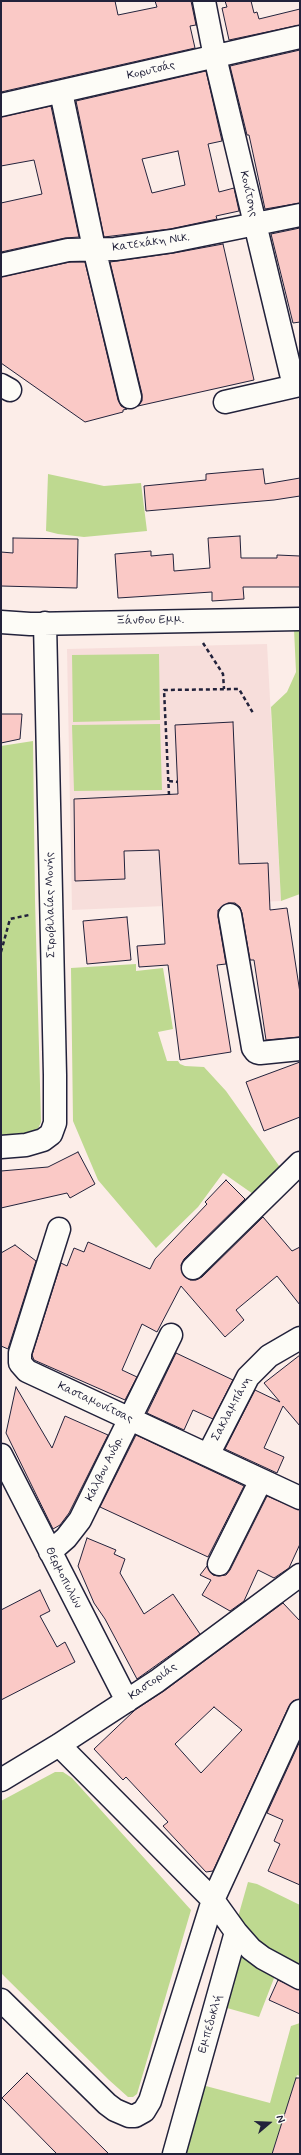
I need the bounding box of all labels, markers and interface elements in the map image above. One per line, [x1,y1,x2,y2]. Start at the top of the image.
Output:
street label: Κορυτσάς [125,58,177,84]
street label: Κονίτσης [236,170,260,218]
street label: Κατεχάκη Νικ. [111,230,191,256]
street label: Ξάνθου Εμμ. [116,613,184,629]
street label: Στροβιλαίας Μονής [43,852,59,958]
street label: Σακλαμπάνη [209,1374,255,1444]
street label: Κασταμονίτσας [55,1379,135,1427]
street label: Κάλβου Ανδρ. [83,1434,127,1504]
street label: Θερμοπυλών [41,1545,85,1611]
street label: Καστοριάς [126,1660,180,1704]
street label: Εμπεδοκλή [196,1993,226,2055]
north arrow [249,2103,289,2143]
text: N [273,2113,288,2125]

